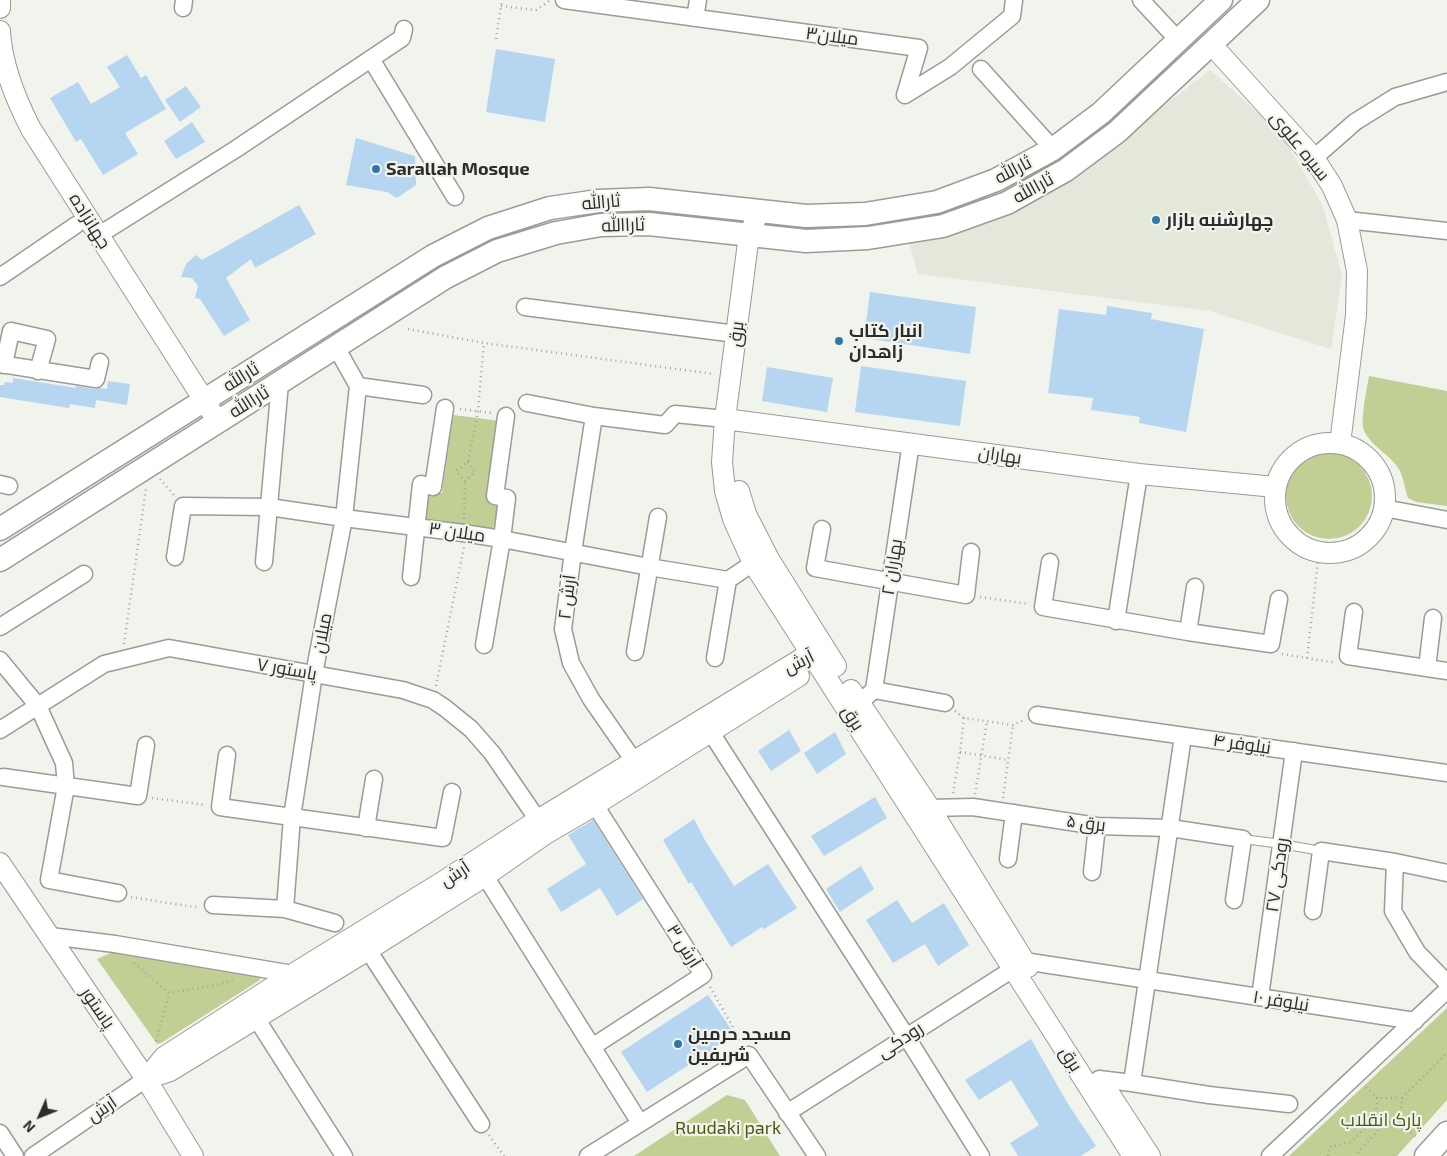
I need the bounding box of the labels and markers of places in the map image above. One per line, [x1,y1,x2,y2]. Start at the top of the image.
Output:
place label: Sarallah Mosque [386,158,530,180]
marker: Sarallah Mosque [370,163,382,175]
place label: چهارشنبه بازار [1166,209,1273,231]
marker: چهارشنبه بازار [1150,214,1162,226]
place label: انبار کتاب زاهدان [849,320,923,362]
marker: انبار کتاب زاهدان [833,335,845,347]
place label: مسجد حرمین شریفین [688,1023,791,1066]
marker: مسجد حرمین شریفین [672,1038,684,1050]

